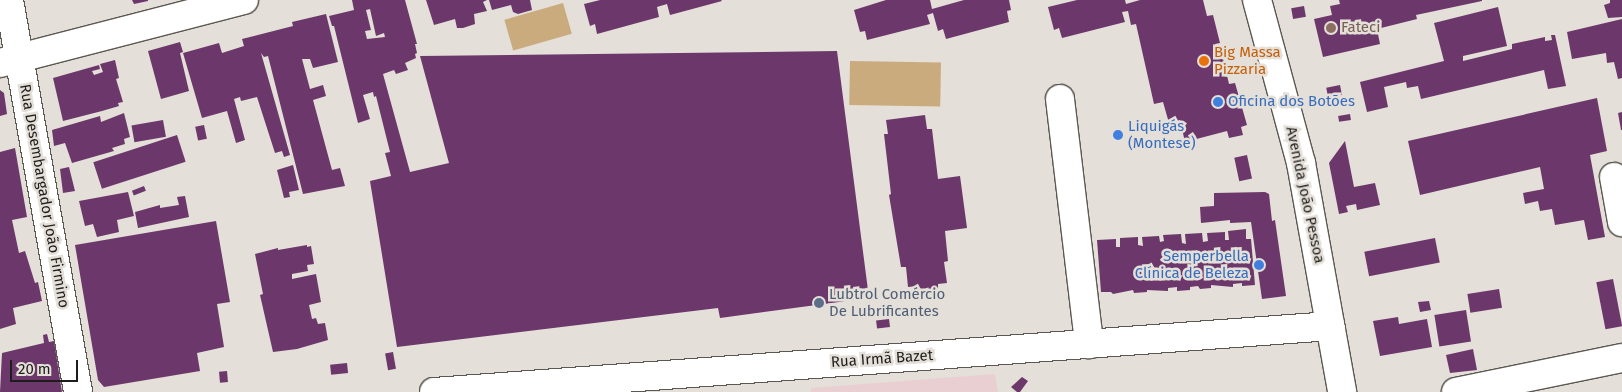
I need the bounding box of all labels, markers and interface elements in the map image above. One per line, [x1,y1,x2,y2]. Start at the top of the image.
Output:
place label: Fateci [1341,19,1380,37]
marker: Fateci [1325,22,1337,34]
place label: Big Massa Pizzaria [1214,43,1281,78]
marker: Big Massa Pizzaria [1198,55,1210,67]
street label: Rua Desembargador João Firmino [15,83,73,309]
place label: Oficina dos Botões [1228,93,1355,111]
marker: Oficina dos Botões [1212,96,1224,108]
place label: Liquigás (Montese) [1128,117,1195,152]
street label: Avenida João Pessoa [1282,125,1328,265]
marker: Liquigás (Montese) [1112,129,1124,141]
place label: Semperbella Clínica de Beleza [1135,247,1249,282]
marker: Semperbella Clínica de Beleza [1253,259,1265,271]
place label: Lubtrol Comércio De Lubrificantes [829,285,945,320]
marker: Lubtrol Comércio De Lubrificantes [813,297,825,309]
street label: Rua Irmã Bazet [830,346,934,372]
scale bar [12,350,80,382]
text: 20 m [18,360,51,378]

